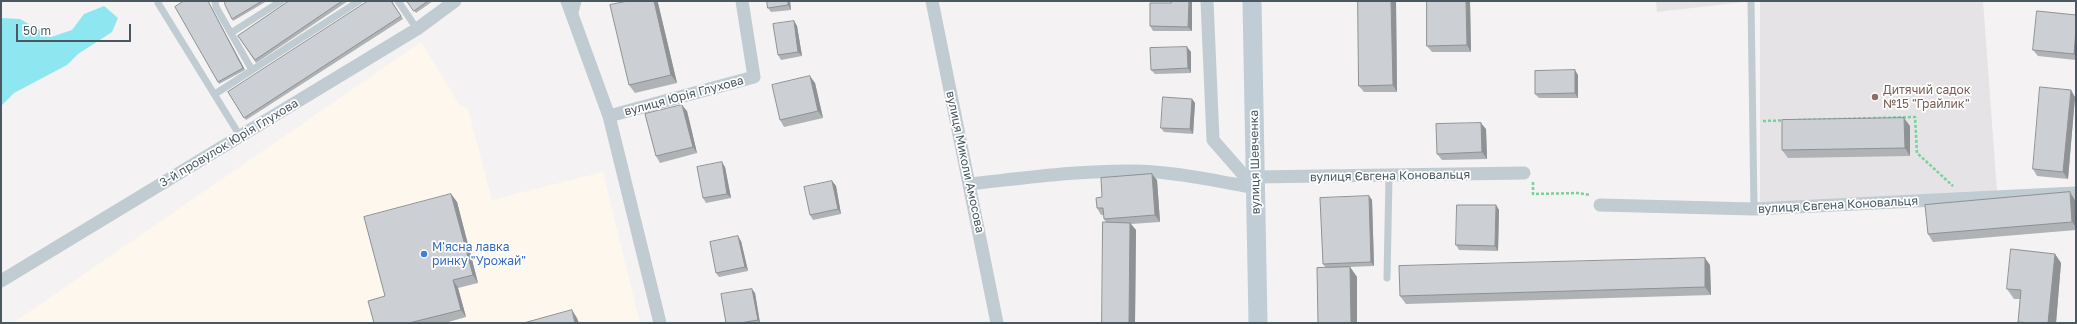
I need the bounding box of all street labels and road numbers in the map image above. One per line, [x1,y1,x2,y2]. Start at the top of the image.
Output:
street label: вулиця Юрія Глухова [623,73,745,119]
street label: вулиця Миколи Амосова [943,90,987,234]
street label: 3-й провулок Юрія Глухова [157,96,301,190]
street label: вулиця Шевченка [1247,110,1263,214]
street label: вулиця Євгена Коновальця [1310,167,1470,185]
street label: вулиця Євгена Коновальця [1758,194,1918,216]

